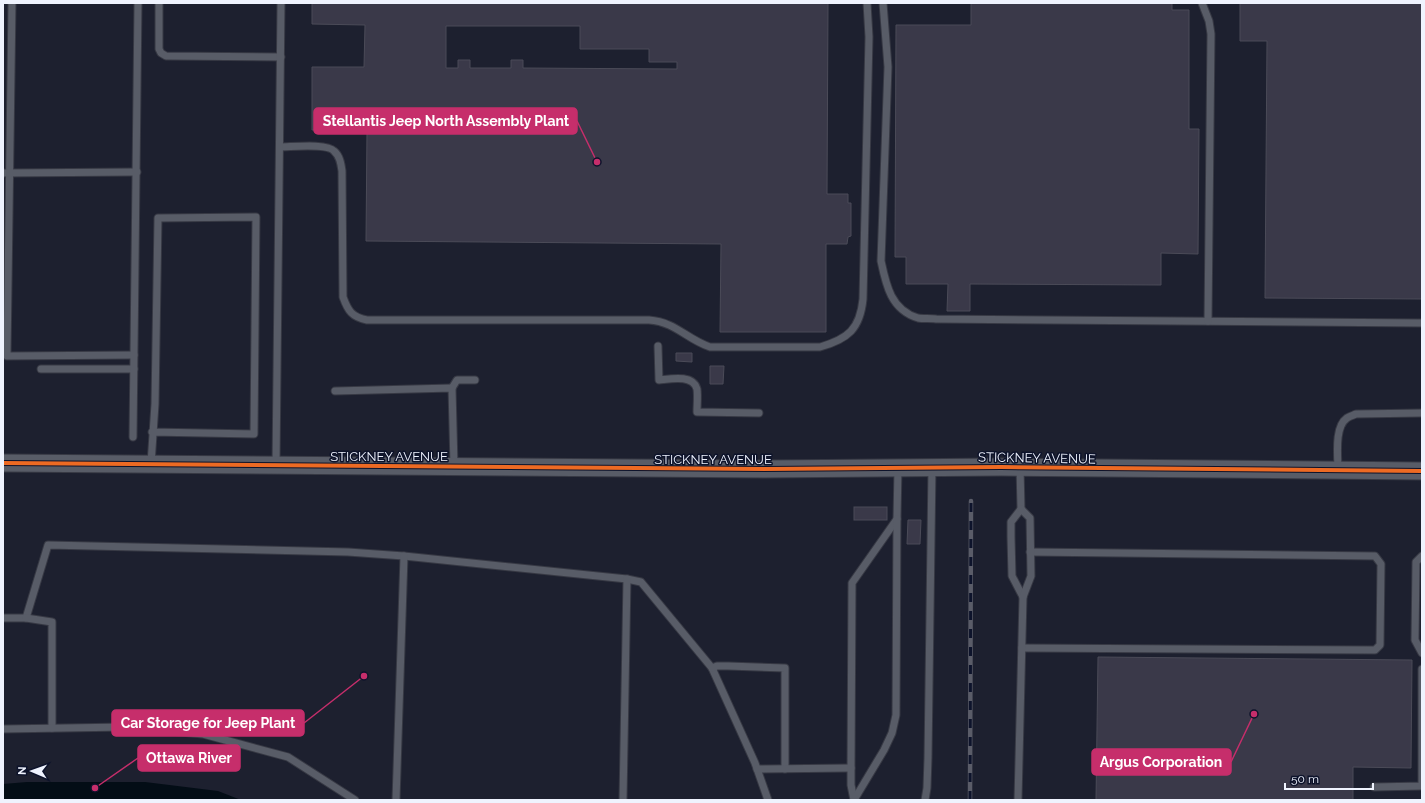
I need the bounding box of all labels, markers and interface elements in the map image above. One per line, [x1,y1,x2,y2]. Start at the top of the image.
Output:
callout: Stellantis Jeep North Assembly Plant [314,108,577,134]
text: Stellantis Jeep North Assembly Plant [323,113,570,129]
street label: STICKNEY AVENUE [330,449,448,464]
street label: STICKNEY AVENUE [978,449,1096,467]
street label: STICKNEY AVENUE [654,452,772,467]
callout: Car Storage for Jeep Plant [112,710,304,736]
text: Car Storage for Jeep Plant [121,715,296,731]
callout: Ottawa River [138,745,240,771]
callout: Argus Corporation [1092,749,1231,775]
text: Ottawa River [146,750,233,766]
north arrow [12,751,52,791]
text: Argus Corporation [1100,754,1222,770]
scale bar [1285,765,1373,791]
text: N [16,766,29,775]
text: 50 m [1291,772,1319,786]

